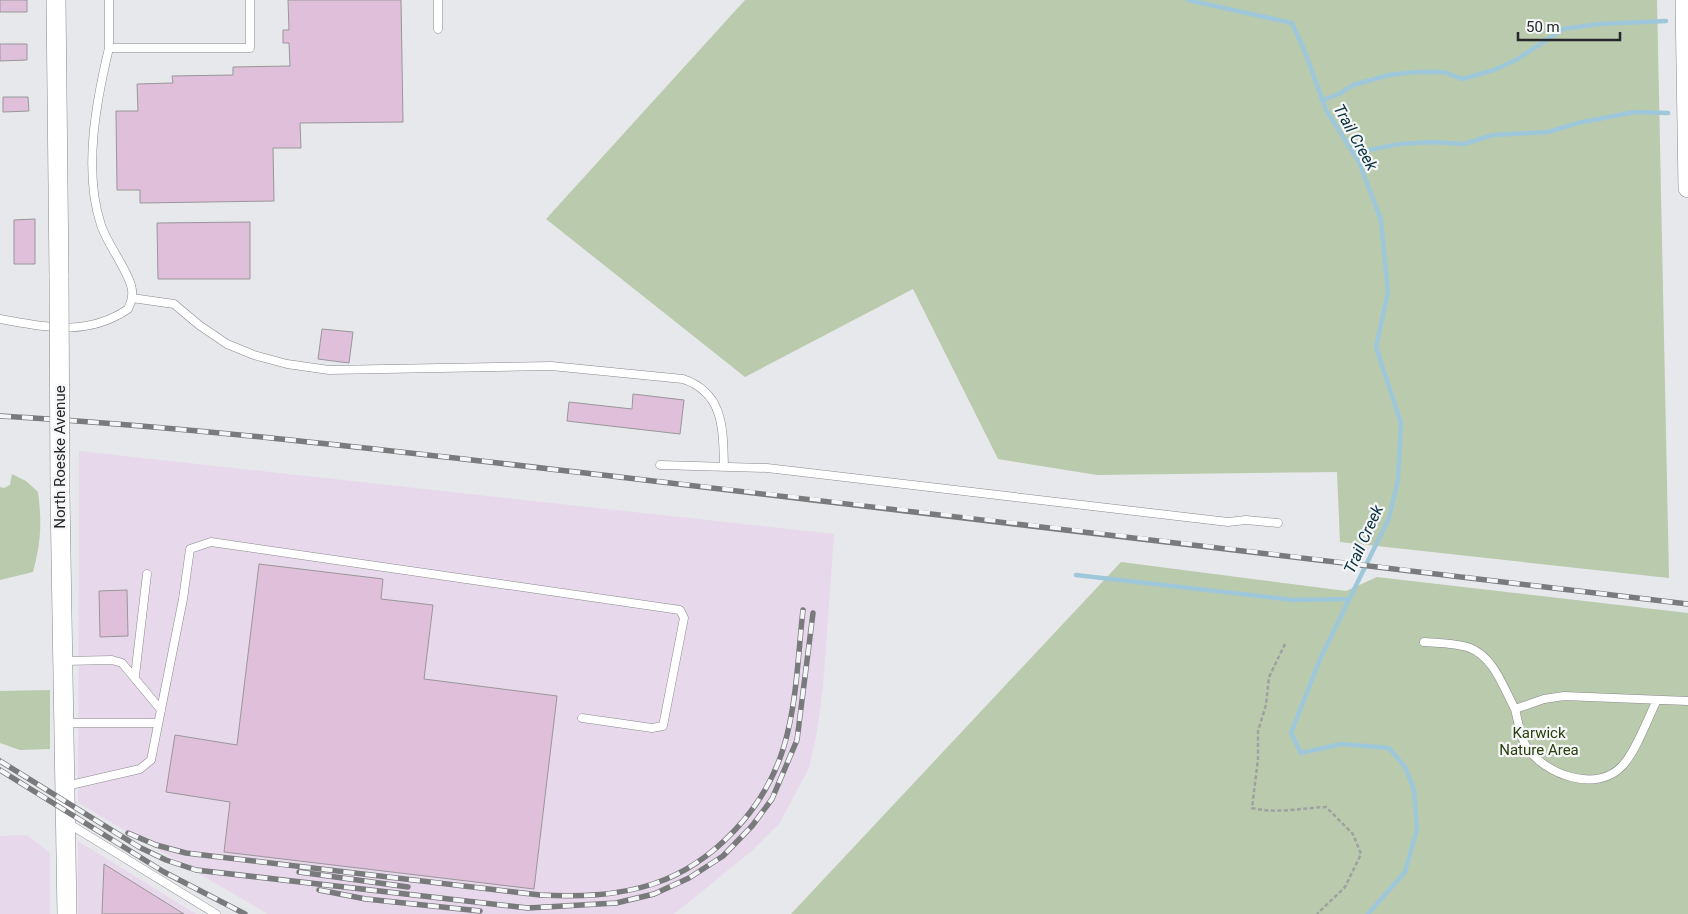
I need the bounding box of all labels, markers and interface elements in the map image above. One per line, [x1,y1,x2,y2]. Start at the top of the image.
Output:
scale bar [1518,10,1620,42]
text: 50 m [1526,18,1560,36]
water label: Trail Creek [1330,101,1382,175]
street label: North Roeske Avenue [51,385,69,529]
water label: Trail Creek [1340,501,1387,576]
park label: Karwick Nature Area [1499,724,1579,759]

